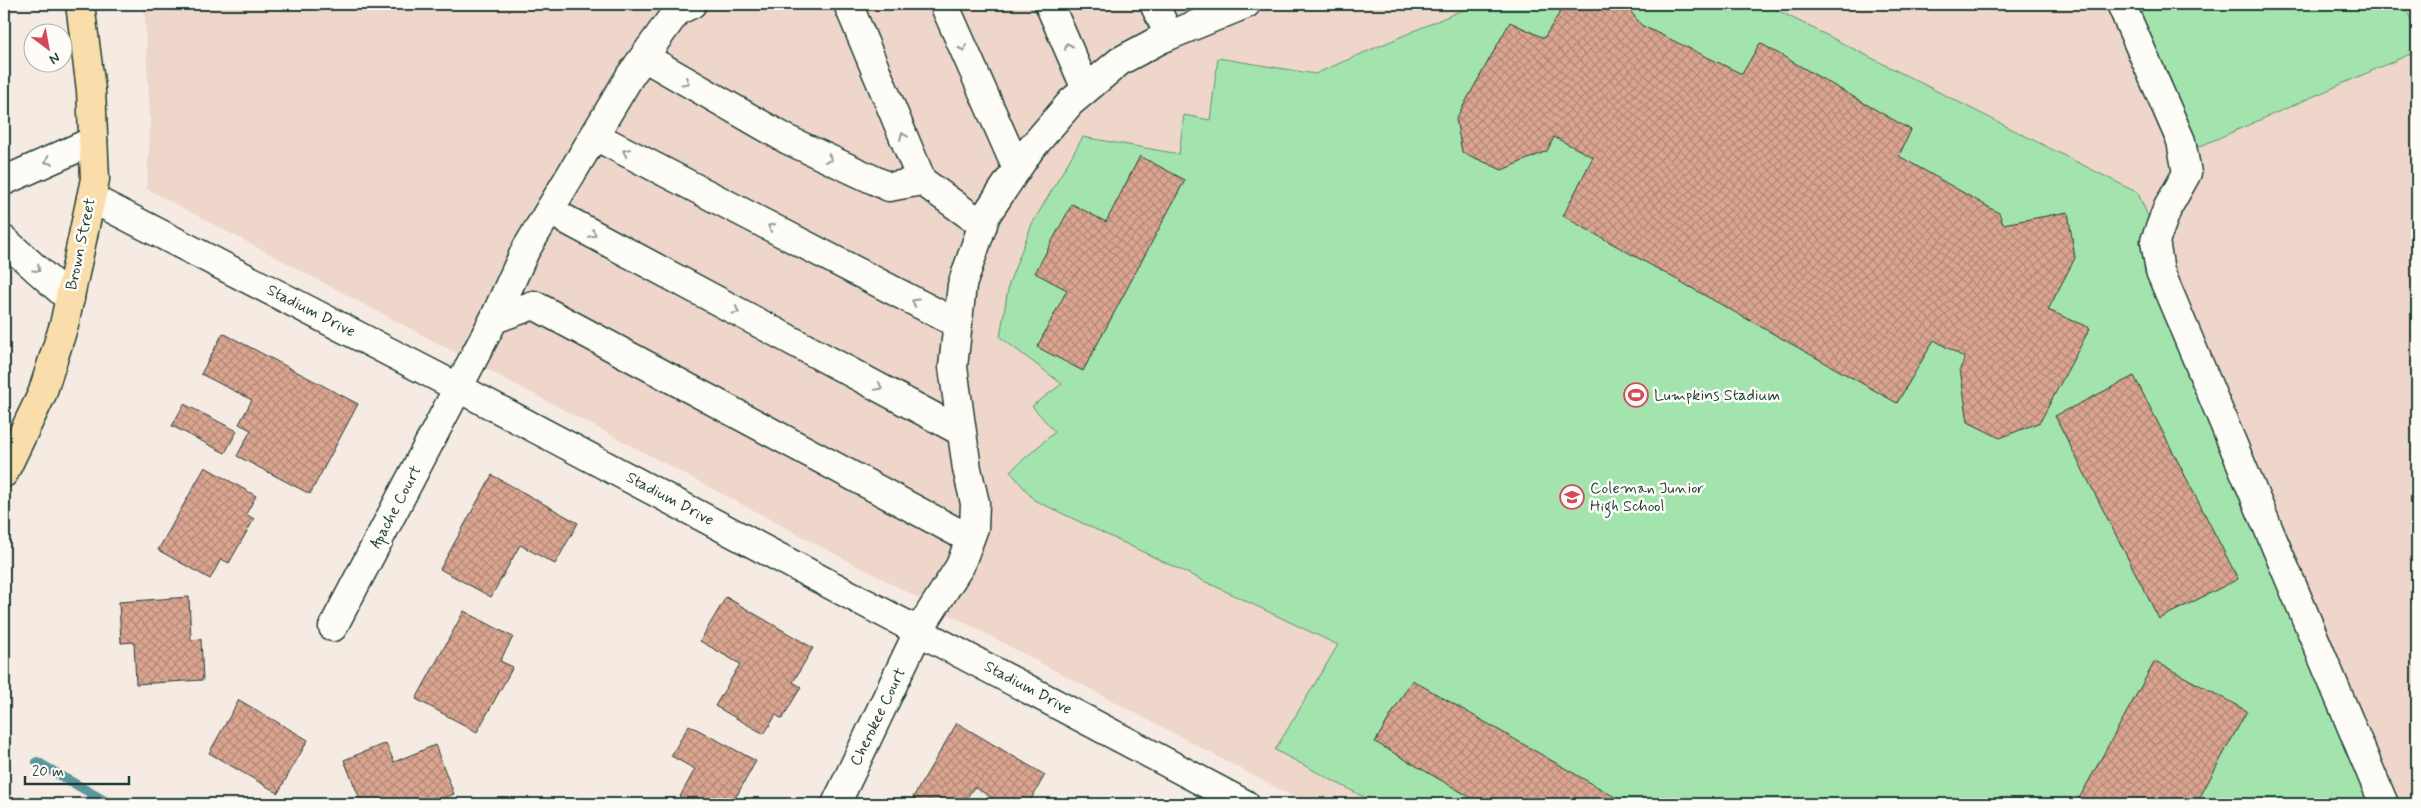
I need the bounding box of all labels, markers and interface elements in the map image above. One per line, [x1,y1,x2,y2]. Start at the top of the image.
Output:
north arrow [22,22,72,72]
one-way arrow [1063,42,1074,51]
one-way arrow [957,43,968,52]
text: N [46,48,63,68]
one-way arrow [681,75,690,85]
one-way arrow [899,132,909,141]
one-way arrow [623,148,632,158]
one-way arrow [824,152,833,163]
one-way arrow [44,155,53,166]
street label: Brown Street [61,195,101,292]
one-way arrow [767,223,776,233]
one-way arrow [587,228,596,238]
one-way arrow [31,264,40,273]
street label: Stadium Drive [263,280,359,342]
one-way arrow [911,298,920,308]
one-way arrow [731,304,740,314]
one-way arrow [874,381,883,391]
sports icon: Lumpkins Stadium [1623,382,1649,408]
place label: Lumpkins Stadium [1654,385,1780,406]
street label: Apache Court [365,462,428,553]
street label: Stadium Drive [622,467,718,531]
place label: Coleman Junior High School [1590,478,1704,518]
school or university icon: Coleman Junior High School [1559,484,1585,510]
street label: Stadium Drive [980,656,1076,720]
street label: Cherokee Court [845,664,911,770]
scale bar [25,753,129,785]
text: 20 m [32,762,64,782]

